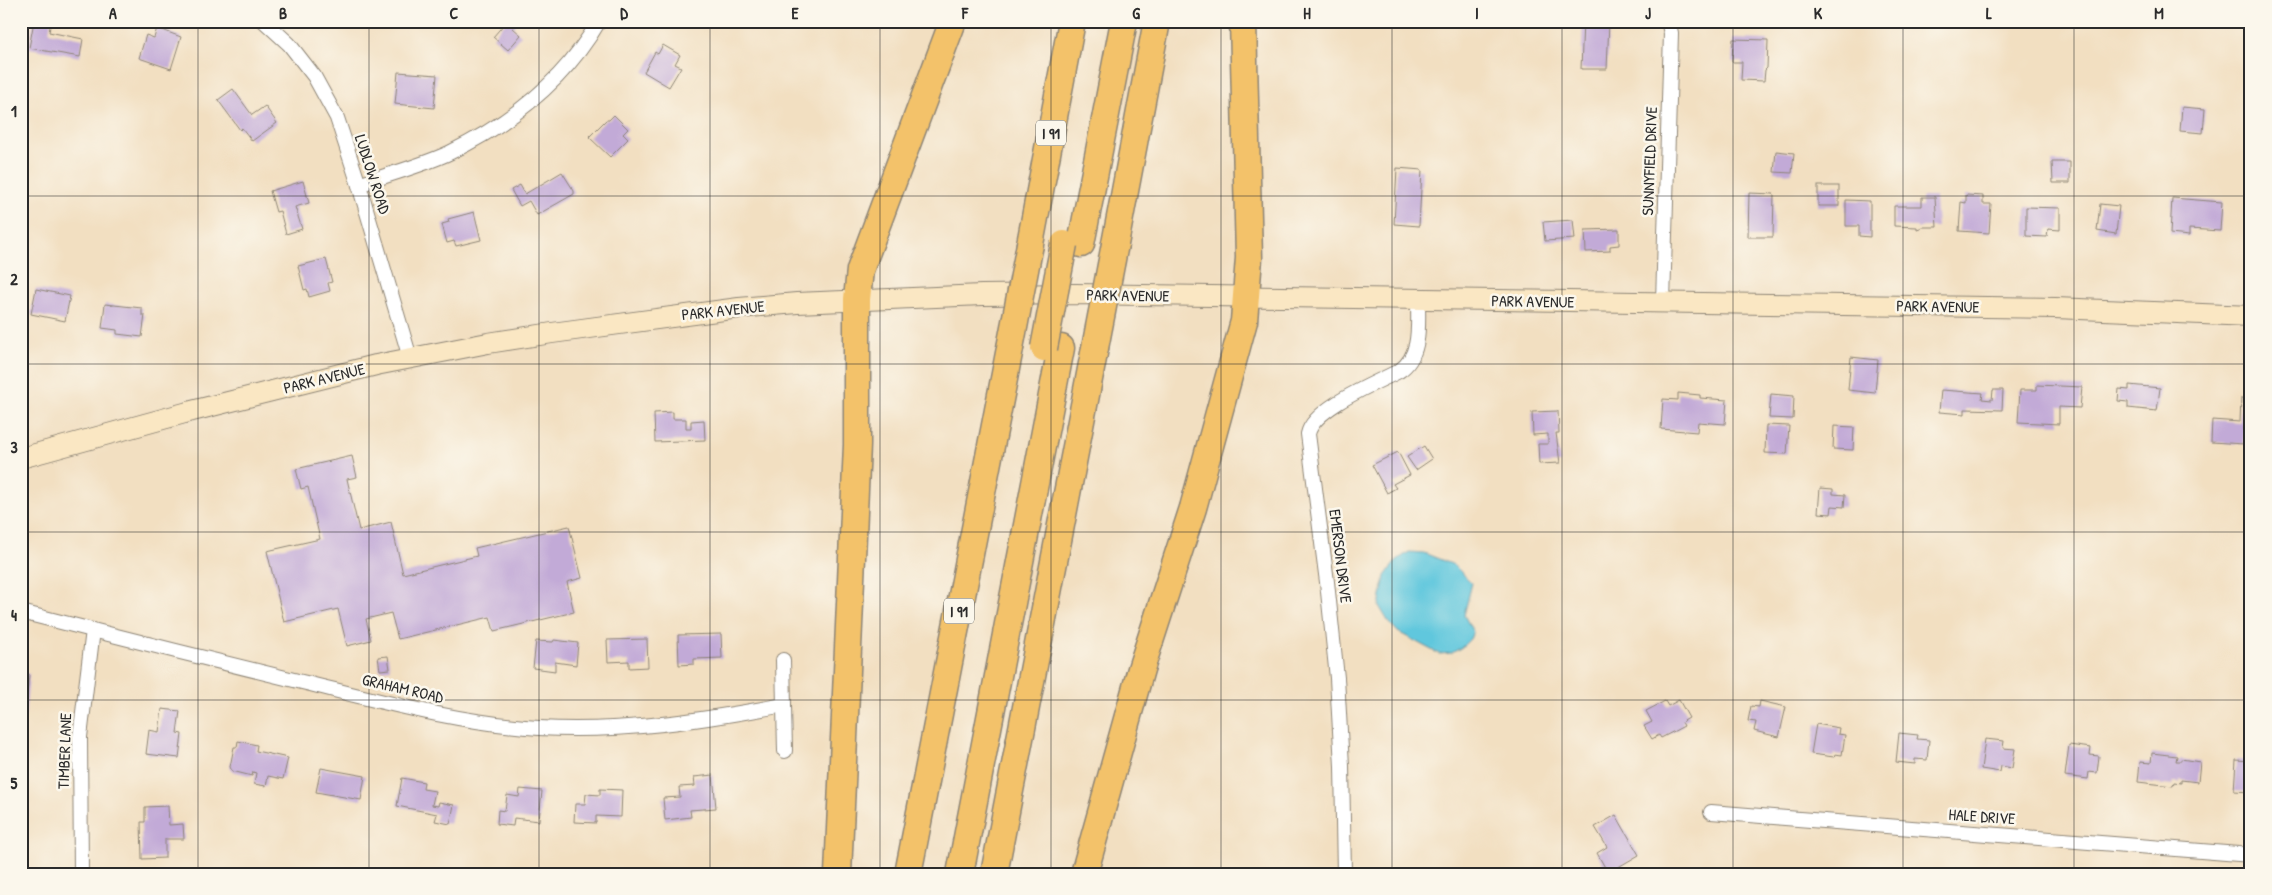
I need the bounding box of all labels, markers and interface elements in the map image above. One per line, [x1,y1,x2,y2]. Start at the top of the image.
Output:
text: A [109,2,117,24]
text: B [279,2,287,24]
text: C [450,2,459,24]
text: D [620,2,628,24]
text: E [791,2,799,24]
text: F [961,2,969,24]
text: G [1132,2,1140,24]
text: H [1303,2,1311,24]
text: I [1475,2,1479,24]
text: J [1645,2,1651,24]
text: K [1814,2,1823,24]
text: L [1986,2,1992,24]
text: M [2154,2,2164,24]
text: 1 [11,100,17,122]
street label: SUNNYFIELD DRIVE [1636,106,1662,216]
road number: I 91 [1036,120,1066,146]
street label: LUDLOW ROAD [350,131,396,217]
text: 2 [10,268,18,290]
street label: PARK AVENUE [1086,283,1170,307]
street label: PARK AVENUE [1491,289,1575,313]
street label: PARK AVENUE [1896,294,1980,318]
street label: PARK AVENUE [681,295,765,325]
street label: PARK AVENUE [281,357,367,399]
text: 3 [10,436,18,458]
street label: EMERSON DRIVE [1324,508,1358,604]
road number: I 91 [944,598,974,624]
text: 4 [11,604,17,626]
street label: GRAHAM ROAD [360,668,446,708]
street label: TIMBER LANE [52,713,76,789]
text: 5 [11,772,18,794]
street label: HALE DRIVE [1948,803,2016,829]

